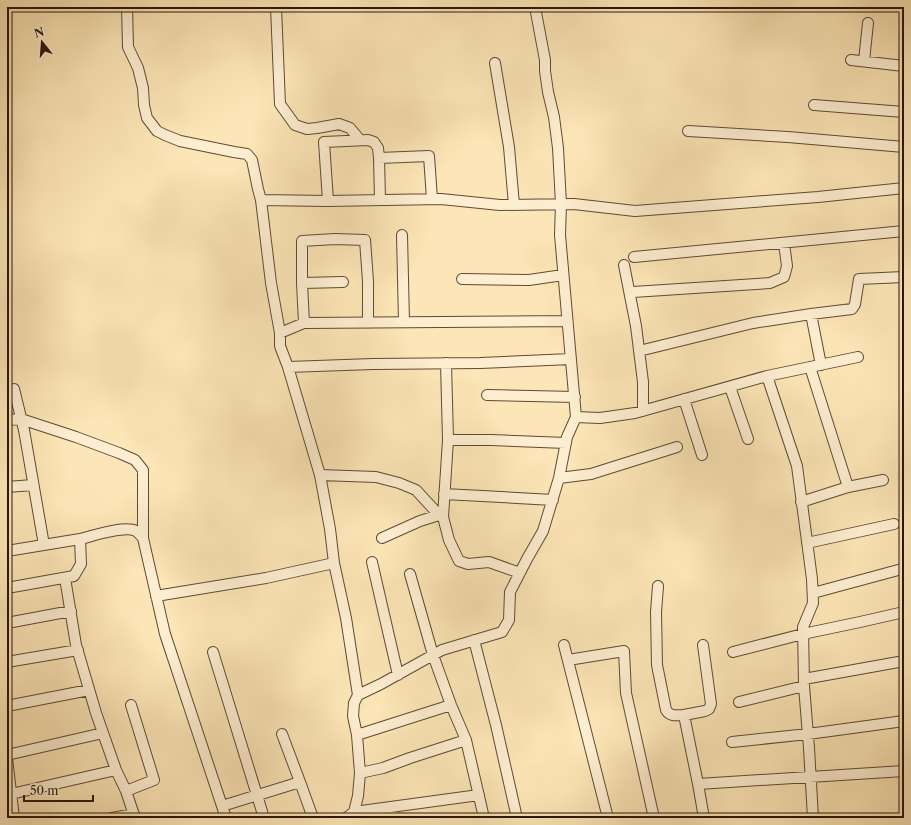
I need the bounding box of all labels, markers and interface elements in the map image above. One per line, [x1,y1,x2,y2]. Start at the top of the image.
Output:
north arrow [22,22,62,62]
text: N [32,24,46,41]
scale bar [24,777,93,803]
text: 50 m [30,783,59,798]

